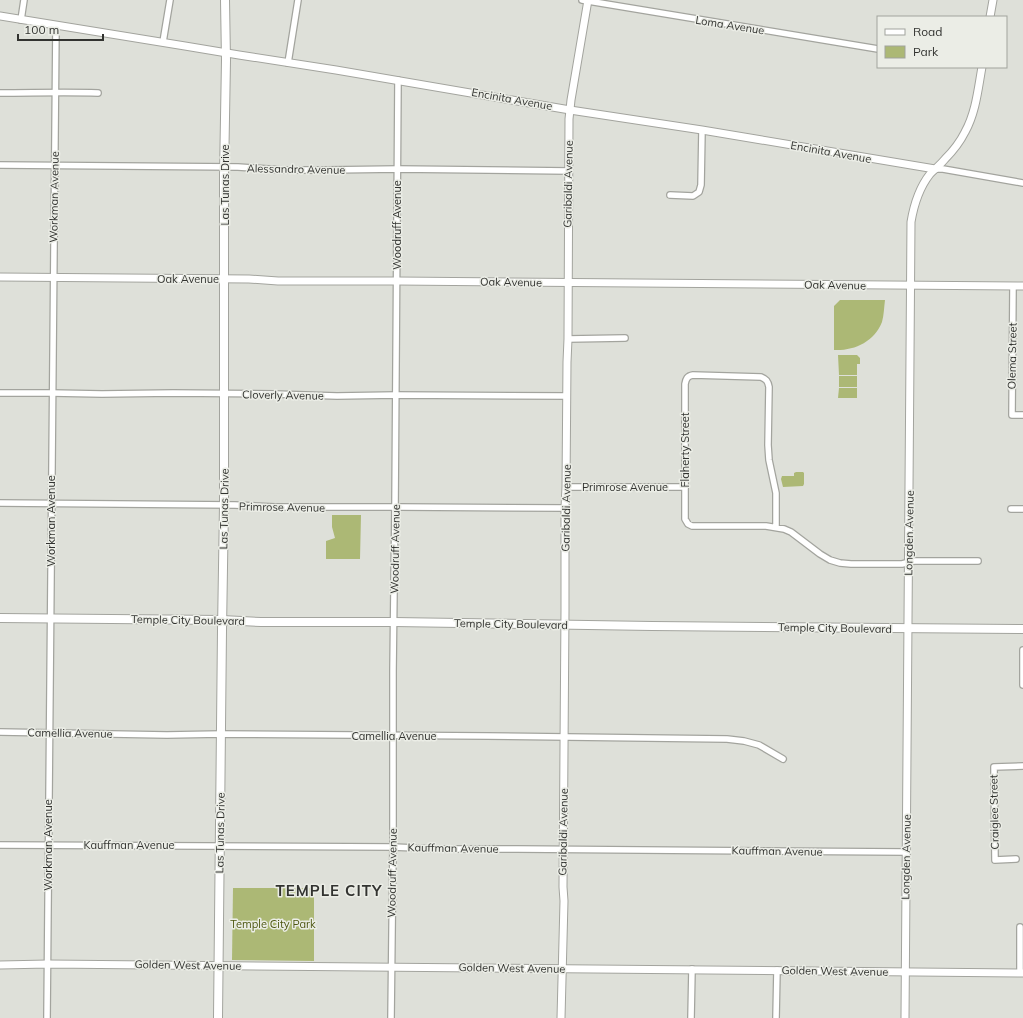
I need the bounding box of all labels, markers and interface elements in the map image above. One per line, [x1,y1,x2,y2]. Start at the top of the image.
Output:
street label: Loma Avenue [694,13,766,37]
scale bar [18,16,103,42]
legend [877,16,1007,68]
text: 100 m [24,22,59,37]
text: Road [913,24,942,39]
text: Park [913,44,939,59]
street label: Encinita Avenue [471,85,553,113]
street label: Encinita Avenue [790,138,872,166]
street label: Garibaldi Avenue [560,140,576,228]
street label: Las Tunas Drive [218,144,232,226]
street label: Workman Avenue [46,151,62,243]
street label: Alessandro Avenue [247,161,345,177]
street label: Woodruff Avenue [390,180,404,270]
street label: Oak Avenue [157,272,219,286]
street label: Oak Avenue [480,274,542,290]
street label: Oak Avenue [804,277,866,293]
street label: Olema Street [1004,322,1020,389]
street label: Cloverly Avenue [242,387,324,403]
street label: Flaherty Street [678,412,692,488]
street label: Garibaldi Avenue [558,464,574,552]
street label: Las Tunas Drive [216,468,232,550]
street label: Workman Avenue [44,475,58,567]
street label: Primrose Avenue [582,480,668,494]
street label: Longden Avenue [901,490,917,576]
street label: Primrose Avenue [239,499,325,515]
street label: Woodruff Avenue [387,504,403,594]
street label: Temple City Boulevard [131,612,245,628]
street label: Temple City Boulevard [454,616,568,632]
street label: Temple City Boulevard [778,620,892,636]
street label: Camellia Avenue [27,725,113,741]
street label: Camellia Avenue [351,729,437,743]
street label: Craiglee Street [986,774,1002,850]
street label: Garibaldi Avenue [555,788,571,876]
street label: Las Tunas Drive [212,792,228,874]
street label: Workman Avenue [41,799,55,891]
street label: Longden Avenue [898,814,914,900]
street label: Woodruff Avenue [384,828,400,918]
street label: Kauffman Avenue [83,838,175,852]
street label: Kauffman Avenue [407,840,499,856]
street label: Kauffman Avenue [731,843,823,859]
district label: TEMPLE CITY [275,881,383,900]
park label: Temple City Park [230,917,316,931]
street label: Golden West Avenue [134,957,242,973]
street label: Golden West Avenue [458,960,566,976]
street label: Golden West Avenue [781,963,889,979]

